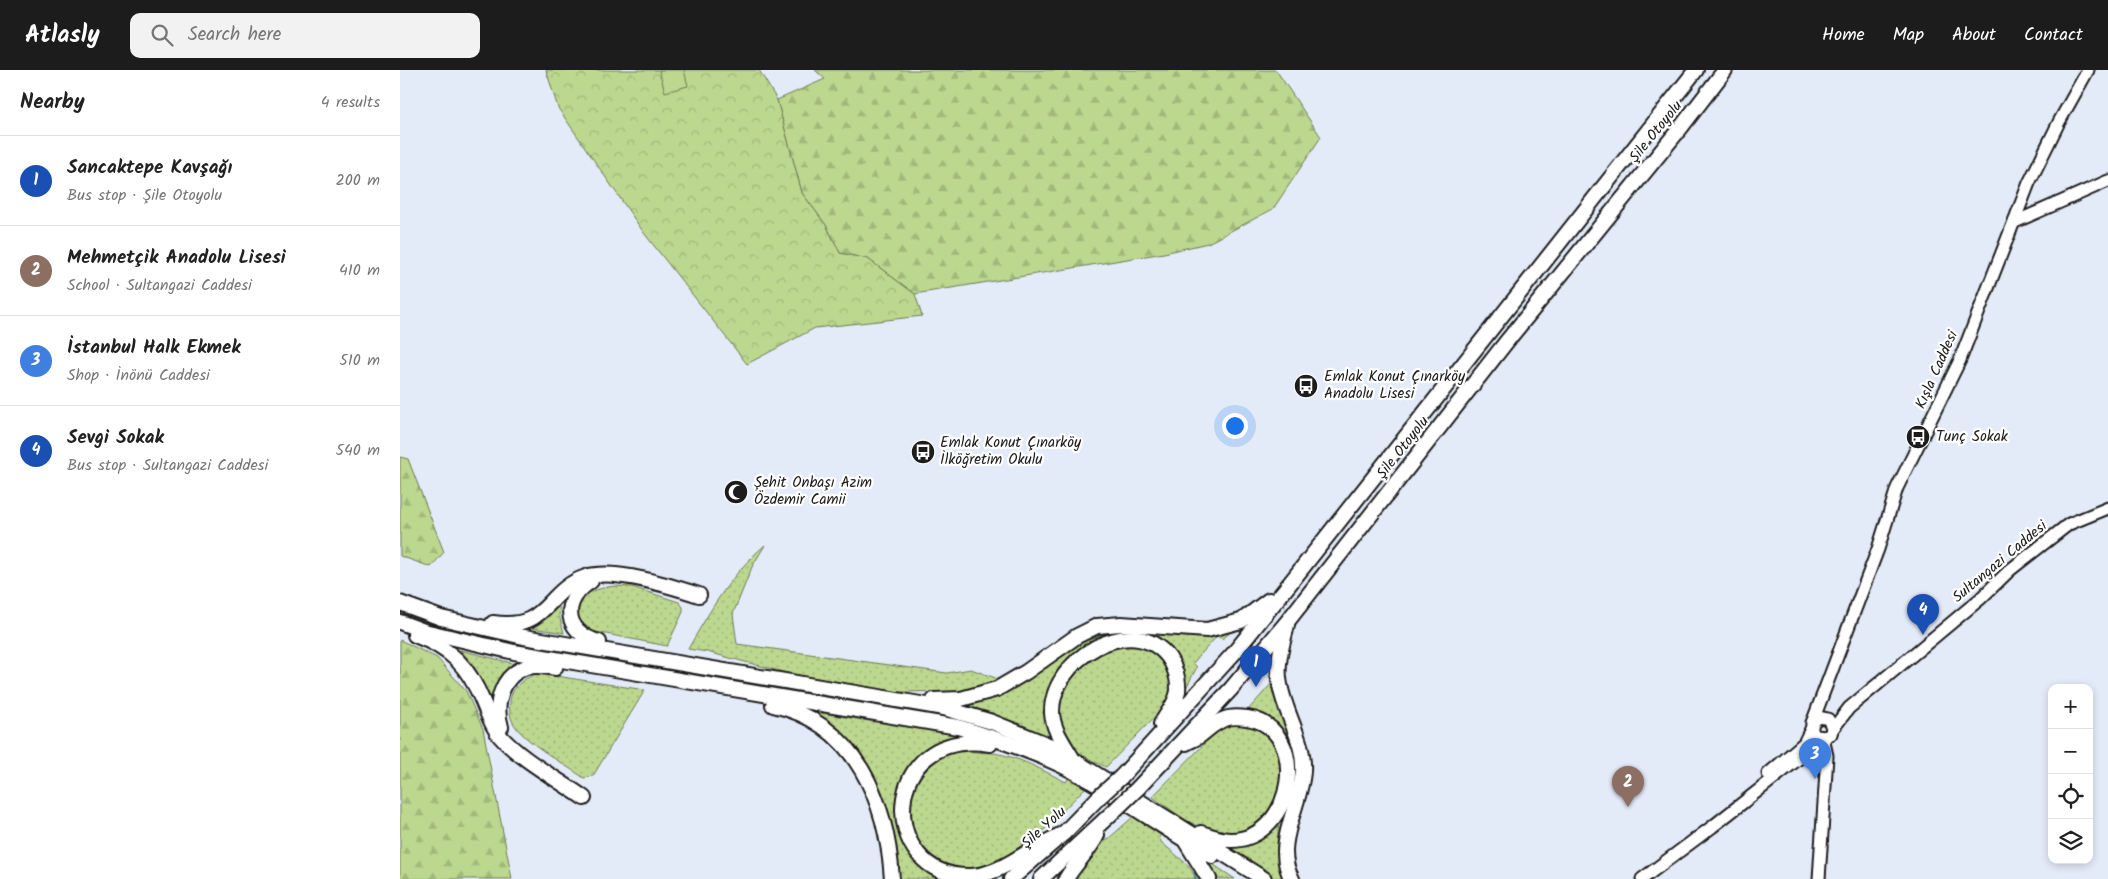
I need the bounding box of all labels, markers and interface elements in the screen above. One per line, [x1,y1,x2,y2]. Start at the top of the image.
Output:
search box [130,13,480,58]
text: Atlasly [25,16,100,55]
text: Search here [188,20,281,50]
icon: search [148,21,176,49]
text: Home [1822,21,1865,50]
text: Map [1893,21,1924,50]
text: About [1952,21,1996,50]
text: Contact [2024,21,2083,50]
text: Nearby [20,86,85,119]
text: 4 results [321,90,380,115]
street label: Şile Otoyolu [1623,95,1689,169]
text: Sancaktepe Kavşağı [67,153,232,183]
text: 1 [34,168,38,193]
text: 200 m [336,168,380,193]
text: Bus stop · Şile Otoyolu [67,183,222,208]
text: Mehmetçik Anadolu Lisesi [67,243,286,273]
text: 2 [31,258,41,283]
text: 410 m [339,258,380,283]
text: School · Sultangazi Caddesi [67,273,252,298]
street label: Kışla Caddesi [1909,326,1966,413]
text: İstanbul Halk Ekmek [67,333,241,363]
text: 3 [32,348,40,373]
text: 510 m [339,348,380,373]
text: Shop · İnönü Caddesi [67,363,210,388]
place label: Emlak Konut Çınarköy Anadolu Lisesi [1324,365,1466,406]
bus stop icon: Emlak Konut Çınarköy Anadolu Lisesi [1293,373,1319,399]
street label: Şile Otoyolu [1371,411,1435,485]
your location [1222,413,1248,439]
text: Sevgi Sokak [67,423,164,453]
bus stop icon: Tunç Sokak [1905,424,1931,450]
place label: Tunç Sokak [1936,425,2009,449]
place label: Emlak Konut Çınarköy İlköğretim Okulu [940,431,1082,472]
text: 4 [32,438,40,463]
text: 540 m [335,438,380,463]
bus stop icon: Emlak Konut Çınarköy İlköğretim Okulu [910,439,936,465]
text: Bus stop · Sultangazi Caddesi [67,453,268,478]
place label: Şehit Onbaşı Azim Özdemir Camii [754,471,872,512]
mosque icon: Şehit Onbaşı Azim Özdemir Camii [723,479,749,505]
street label: Sultangazi Caddesi [1947,514,2054,609]
pin: 4 [1907,594,1939,635]
pin: 1 [1240,646,1272,687]
map controls [2048,684,2093,864]
button: + [2048,684,2093,729]
button: − [2048,729,2093,774]
pin: 3 [1799,738,1831,779]
pin: 2 [1612,766,1644,807]
button: locate [2048,774,2093,819]
street label: Şile Yolu [1016,801,1072,855]
button: layers [2048,819,2093,864]

